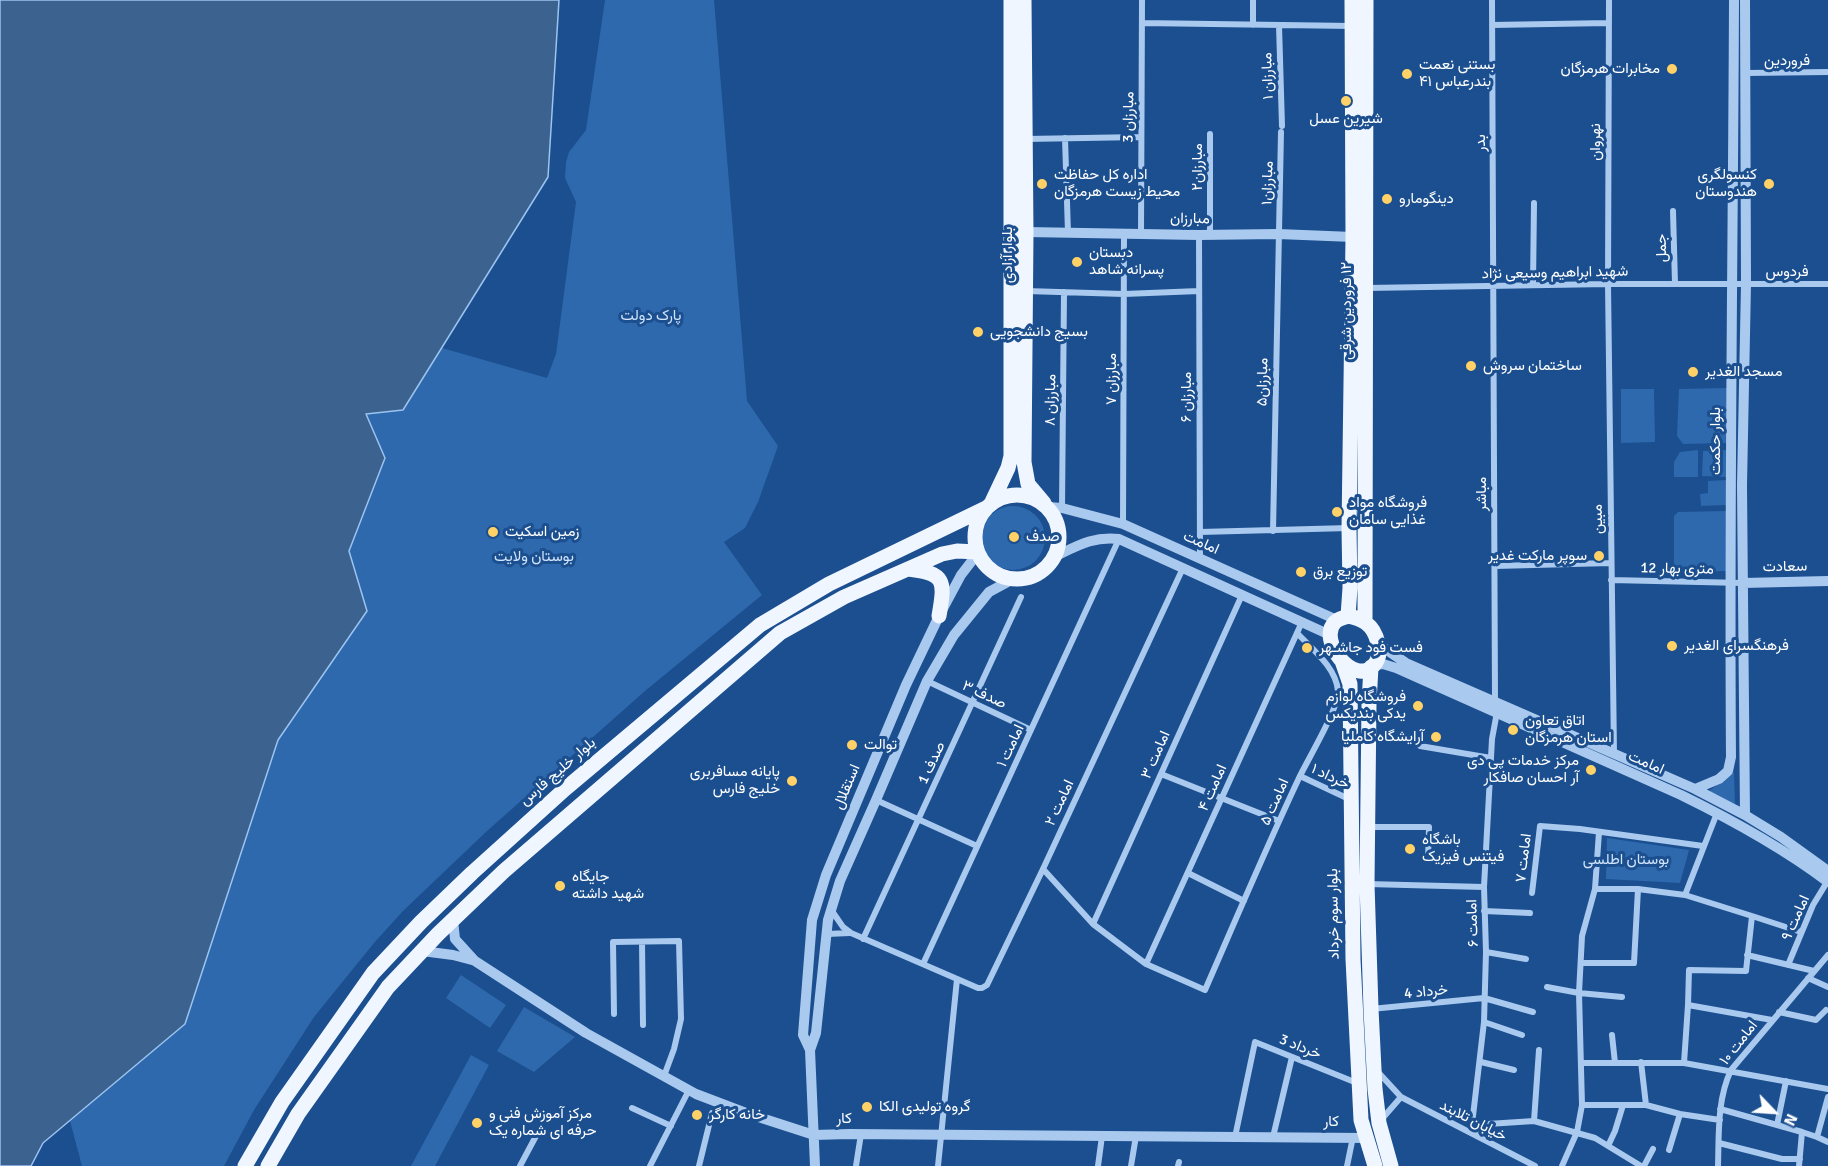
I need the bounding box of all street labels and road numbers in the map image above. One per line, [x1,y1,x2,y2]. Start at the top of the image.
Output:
street label: مبارزان ۱ [1258,52,1278,100]
street label: فروردین [1764,52,1810,70]
street label: مبارزان 3 [1120,91,1138,143]
street label: نهروان [1587,123,1605,161]
street label: بدر [1472,134,1490,152]
street label: مبارزان۲ [1189,143,1207,191]
street label: مبارزان۱ [1258,161,1278,205]
street label: مبارزان [1170,210,1210,228]
street label: بلوار آزادی [999,227,1017,283]
street label: جمل [1653,233,1671,263]
street label: ١٢ فروردین شرقی [1338,262,1356,360]
street label: شهید ابراهیم وسیعی نژاد [1482,263,1628,283]
street label: فردوس [1765,263,1809,281]
street label: مبارزان ۷ [1103,353,1121,405]
street label: مبارزان۵ [1254,358,1272,406]
street label: مبارزان ۶ [1178,372,1196,422]
street label: مبارزان ۸ [1042,374,1060,426]
street label: بلوار حکمت [1707,407,1725,475]
street label: مباشر [1473,477,1491,511]
street label: مبین [1589,504,1607,534]
street label: امامت [1180,527,1222,559]
street label: سعادت [1763,558,1807,576]
street label: 12 متری بهار [1640,559,1714,579]
street label: صدف ۳ [959,677,1009,713]
street label: امامت ۱ [993,722,1029,770]
street label: امامت ۳ [1138,728,1174,782]
street label: بلوار خلیج فارس [516,734,600,810]
street label: صدف 1 [914,739,950,787]
street label: امامت [1625,747,1667,779]
street label: خرداد ۱ [1308,760,1352,794]
street label: استقلال [830,762,864,812]
street label: امامت ۴ [1195,762,1231,814]
street label: امامت ۵ [1257,776,1293,828]
street label: امامت ۲ [1042,777,1078,829]
street label: امامت ۷ [1512,832,1536,884]
street label: بلوار سوم خرداد [1324,868,1344,960]
street label: امامت ۹ [1778,892,1814,944]
street label: امامت ۶ [1463,899,1483,947]
street label: خرداد 4 [1403,981,1449,1003]
street label: امامت ۱۰ [1716,1017,1762,1069]
street label: خرداد 3 [1276,1030,1324,1064]
street label: خیابان تلابند [1437,1096,1509,1146]
street label: کار [836,1110,852,1128]
street label: کار [1323,1113,1339,1131]

